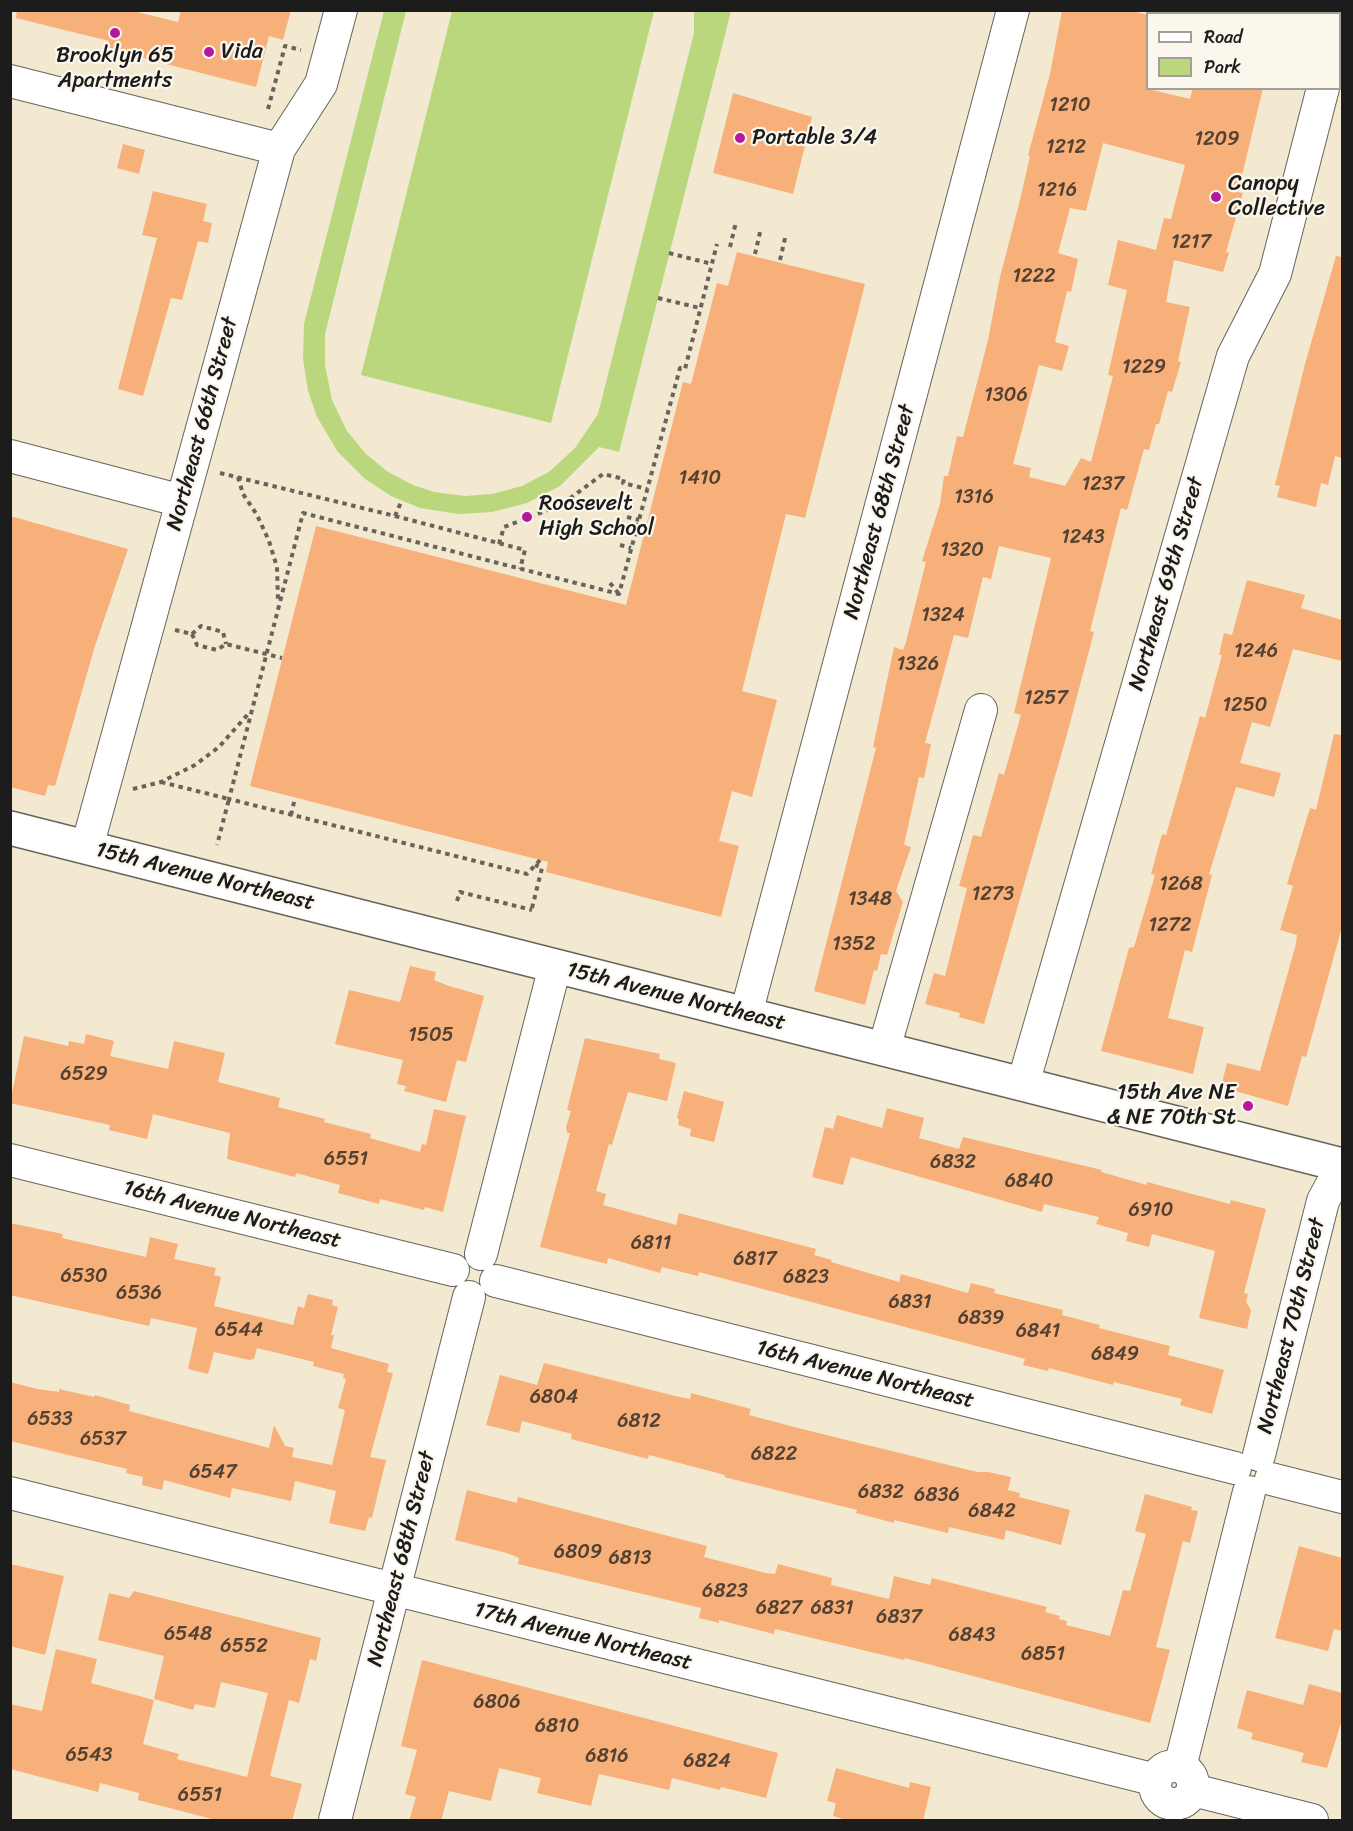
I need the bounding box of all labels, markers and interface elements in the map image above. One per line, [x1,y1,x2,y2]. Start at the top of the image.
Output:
legend [1146,12,1341,90]
text: Road [1204,21,1243,53]
marker: Brooklyn 65 Apartments [108,26,122,40]
place label: Vida [221,39,263,65]
place label: Brooklyn 65 Apartments [56,43,174,94]
marker: Vida [202,45,216,59]
text: Park [1204,51,1241,83]
house number: 1210 [1049,94,1091,118]
place label: Portable 3/4 [752,125,877,151]
house number: 1209 [1194,128,1240,152]
marker: Portable 3/4 [733,131,747,145]
house number: 1212 [1046,136,1086,160]
place label: Canopy Collective [1228,171,1325,222]
house number: 1216 [1037,179,1077,203]
marker: Canopy Collective [1209,190,1223,204]
house number: 1217 [1171,231,1211,255]
house number: 1222 [1012,265,1056,289]
street label: Northeast 66th Street [162,314,244,534]
house number: 1229 [1122,356,1166,380]
house number: 1306 [984,384,1028,408]
street label: Northeast 68th Street [839,402,921,622]
house number: 1410 [679,467,721,491]
house number: 1237 [1082,473,1124,497]
street label: Northeast 69th Street [1124,474,1210,694]
house number: 1316 [954,486,994,510]
place label: Roosevelt High School [539,491,654,542]
marker: Roosevelt High School [520,510,534,524]
house number: 1243 [1061,526,1105,550]
house number: 1320 [940,539,984,563]
house number: 1324 [921,604,965,628]
house number: 1246 [1234,640,1278,664]
house number: 1326 [897,653,939,677]
house number: 1257 [1024,687,1068,711]
house number: 1250 [1223,694,1267,718]
street label: 15th Avenue Northeast [93,837,317,917]
house number: 1268 [1159,873,1203,897]
house number: 1273 [972,883,1014,907]
house number: 1348 [848,888,892,912]
house number: 1272 [1148,914,1192,938]
house number: 1352 [832,933,876,957]
street label: 15th Avenue Northeast [564,957,788,1037]
house number: 1505 [408,1024,454,1048]
house number: 6529 [60,1063,108,1087]
place label: 15th Ave NE & NE 70th St [1106,1080,1236,1132]
marker: 15th Ave NE & NE 70th St [1241,1099,1255,1113]
house number: 6551 [324,1148,368,1172]
house number: 6832 [930,1151,976,1175]
house number: 6840 [1005,1170,1053,1194]
street label: 16th Avenue Northeast [120,1175,344,1255]
house number: 6910 [1129,1199,1173,1223]
street label: Northeast 70th Street [1252,1215,1332,1437]
house number: 6811 [631,1232,671,1256]
house number: 6817 [733,1248,777,1272]
house number: 6530 [60,1265,108,1289]
house number: 6823 [783,1266,829,1290]
house number: 6536 [116,1282,162,1306]
house number: 6831 [889,1291,931,1315]
house number: 6839 [958,1307,1004,1331]
house number: 6544 [215,1319,263,1343]
house number: 6841 [1016,1320,1060,1344]
street label: 16th Avenue Northeast [753,1335,977,1415]
house number: 6849 [1091,1343,1139,1367]
house number: 6804 [530,1386,578,1410]
house number: 6533 [27,1408,73,1432]
house number: 6812 [617,1410,661,1434]
house number: 6537 [80,1428,126,1452]
house number: 6822 [751,1443,797,1467]
street label: Northeast 68th Street [362,1449,442,1669]
house number: 6547 [189,1461,237,1485]
house number: 6832 [858,1481,904,1505]
house number: 6836 [914,1484,960,1508]
house number: 6842 [968,1500,1016,1524]
house number: 6809 [554,1541,602,1565]
house number: 6813 [609,1547,651,1571]
house number: 6823 [702,1580,748,1604]
street label: 17th Avenue Northeast [471,1597,695,1677]
house number: 6827 [756,1597,802,1621]
house number: 6831 [811,1597,853,1621]
house number: 6837 [876,1606,922,1630]
house number: 6548 [164,1623,212,1647]
house number: 6843 [949,1624,995,1648]
house number: 6552 [220,1635,268,1659]
house number: 6851 [1021,1643,1065,1667]
house number: 6806 [473,1691,521,1715]
house number: 6810 [535,1715,579,1739]
house number: 6543 [65,1744,113,1768]
house number: 6816 [585,1745,629,1769]
house number: 6824 [683,1750,731,1774]
house number: 6551 [178,1784,222,1808]

